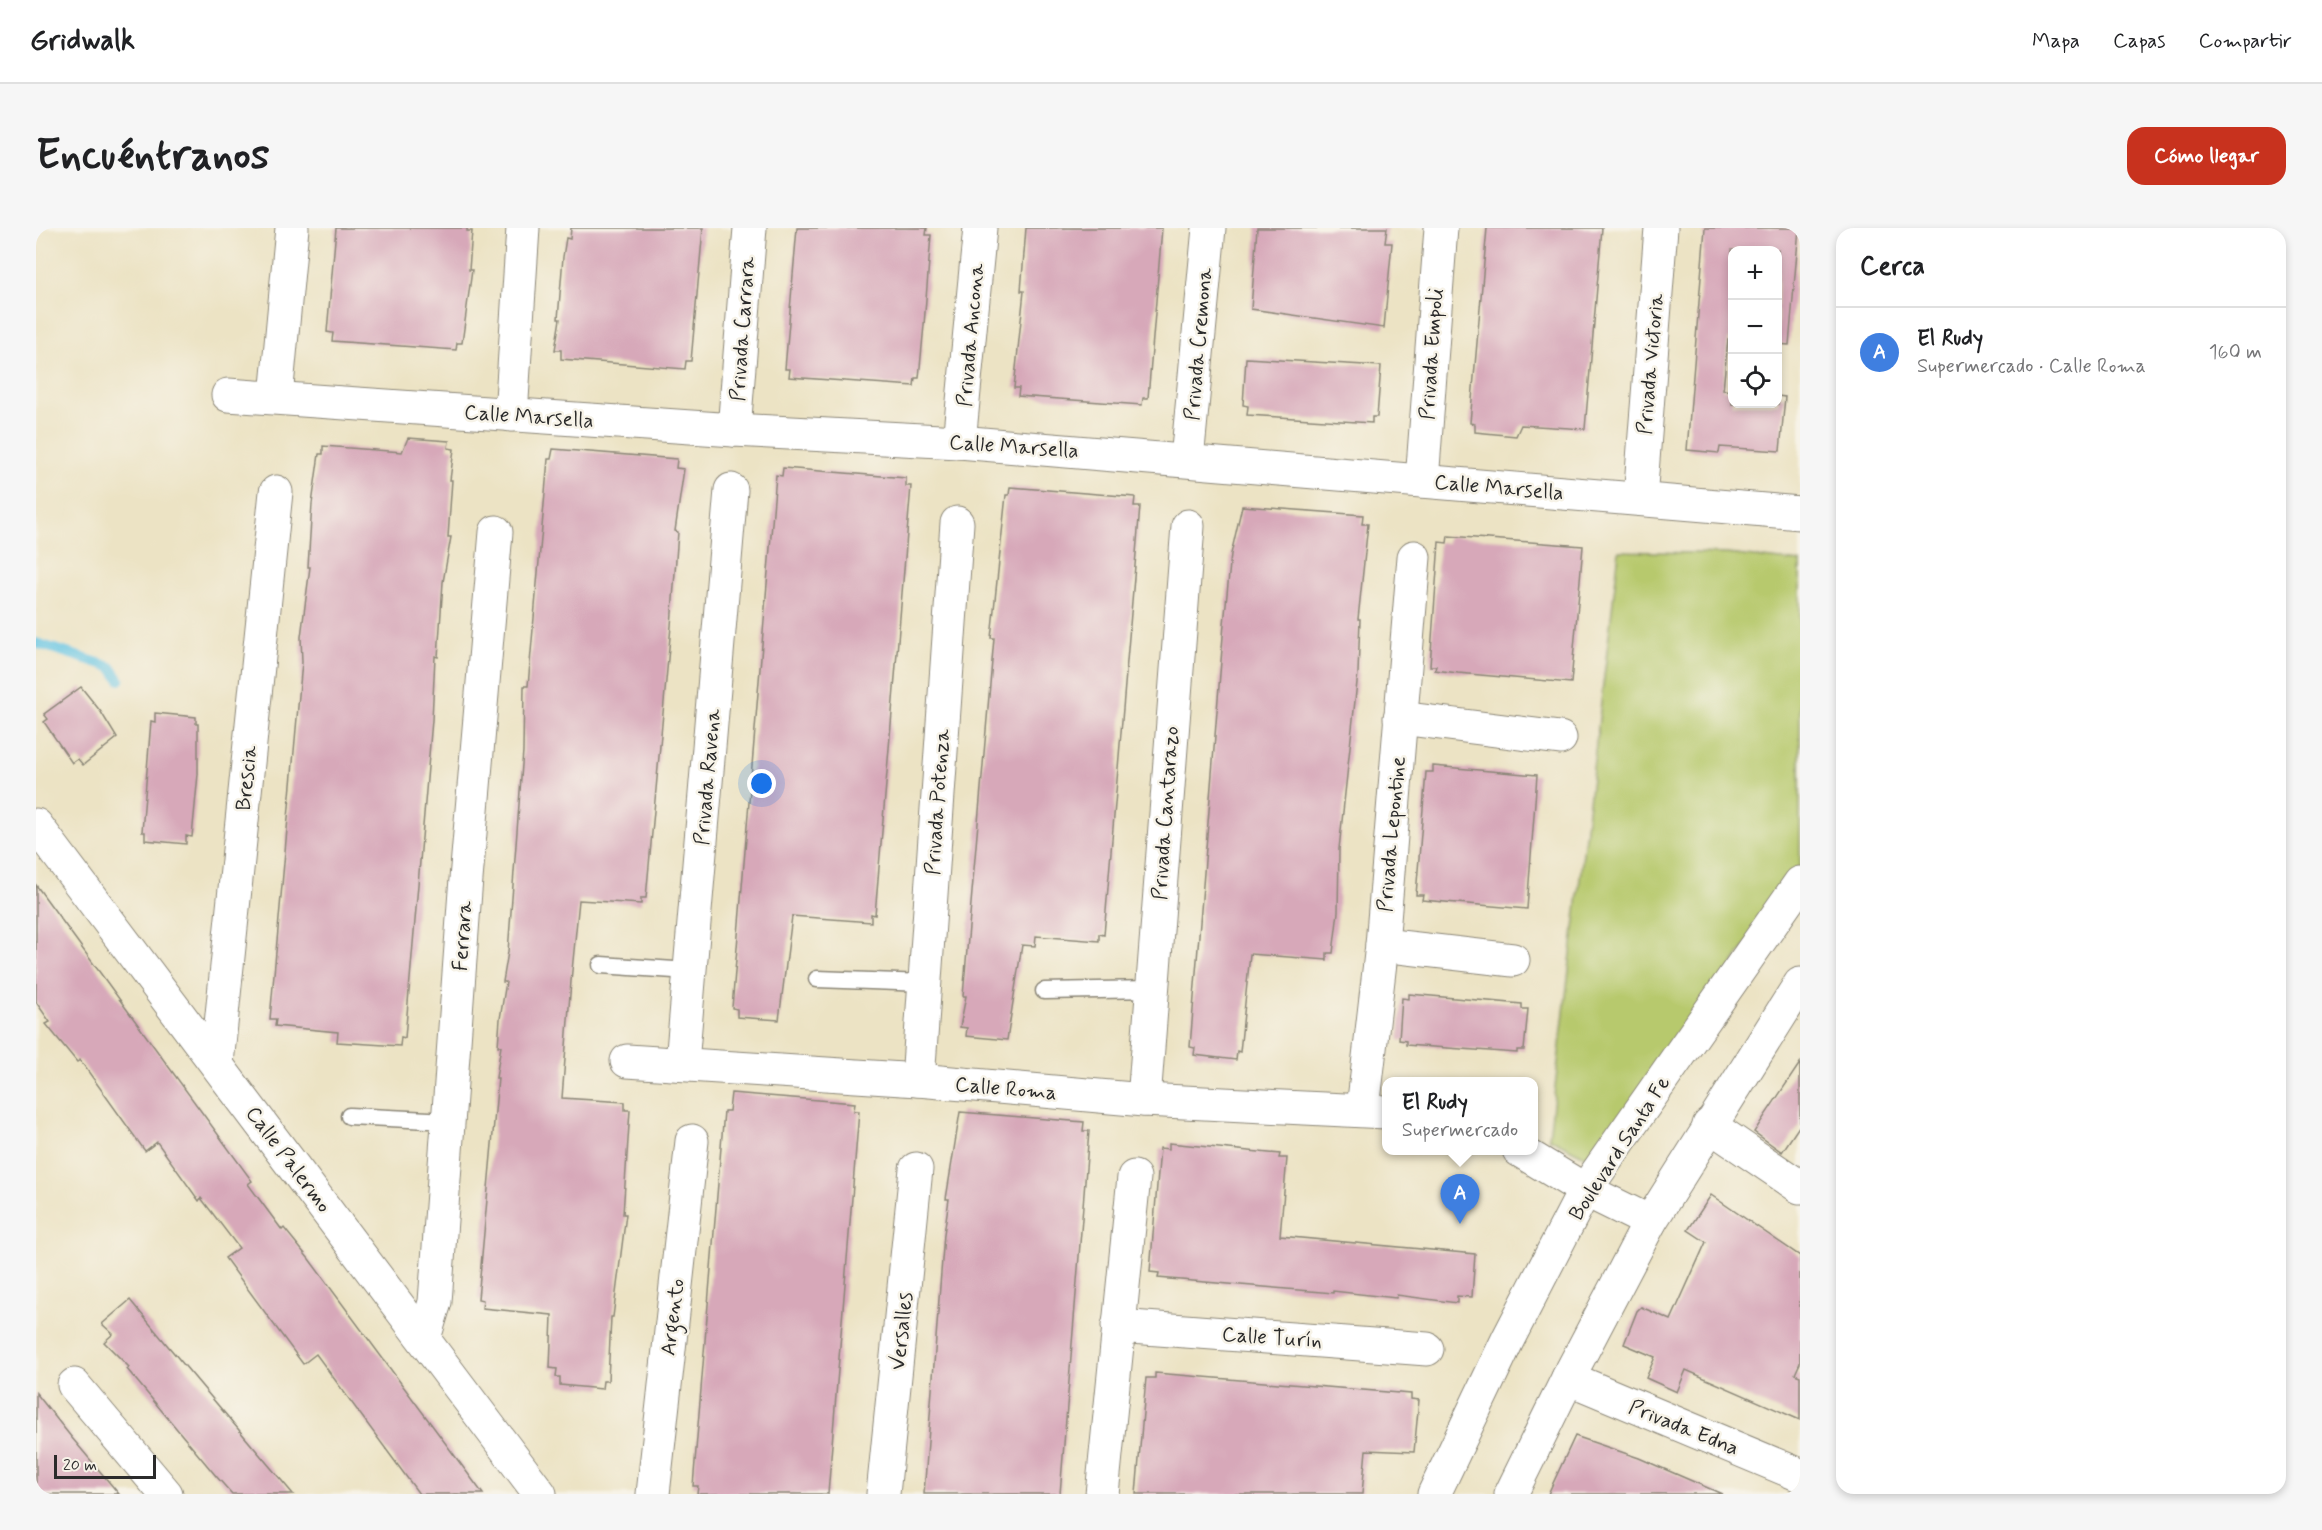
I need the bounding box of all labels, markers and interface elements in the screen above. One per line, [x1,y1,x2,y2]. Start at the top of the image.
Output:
text: Gridwalk [30,23,135,60]
text: Mapa [2032,27,2080,55]
text: Capas [2113,27,2166,55]
text: Compartir [2199,27,2292,55]
button: Cómo llegar [2127,127,2286,185]
text: Encuéntranos [36,129,269,184]
map controls [1728,246,1782,408]
button: + [1728,246,1782,300]
text: Cerca [1860,250,1925,284]
street label: Privada Carrara [724,255,762,402]
street label: Privada Ancona [951,262,991,408]
street label: Privada Cremona [1178,266,1220,422]
street label: Privada Empoli [1413,287,1451,421]
street label: Privada Victoria [1631,292,1671,436]
button: − [1728,300,1782,354]
text: El Rudy [1917,325,1983,353]
text: A [1873,339,1886,366]
text: 160 m [2209,339,2262,366]
text: Supermercado · Calle Roma [1917,353,2146,380]
button: locate [1728,354,1782,408]
street label: Calle Marsella [463,399,595,435]
street label: Calle Marsella [948,429,1080,465]
street label: Calle Marsella [1433,468,1565,508]
street label: Privada Ravena [688,707,728,847]
street label: Privada Cantarazo [1146,725,1186,901]
street label: Privada Potenza [919,728,957,876]
street label: Brescia [230,744,264,812]
street label: Privada Lepontine [1371,755,1413,913]
your location [747,769,776,798]
street label: Ferrara [447,900,479,972]
street label: Calle Roma [954,1071,1058,1107]
street label: Boulevard Santa Fe [1563,1071,1677,1226]
popup [1382,1077,1538,1155]
text: El Rudy [1402,1089,1468,1117]
street label: Calle Palermo [239,1101,337,1219]
text: Supermercado [1402,1117,1518,1144]
pin: A [1440,1174,1480,1224]
street label: Argento [654,1277,694,1357]
street label: Versalles [884,1291,920,1372]
street label: Calle Turín [1221,1321,1323,1355]
street label: Privada Edna [1624,1393,1743,1463]
scale bar [54,1452,156,1480]
text: 20 m [63,1455,97,1476]

